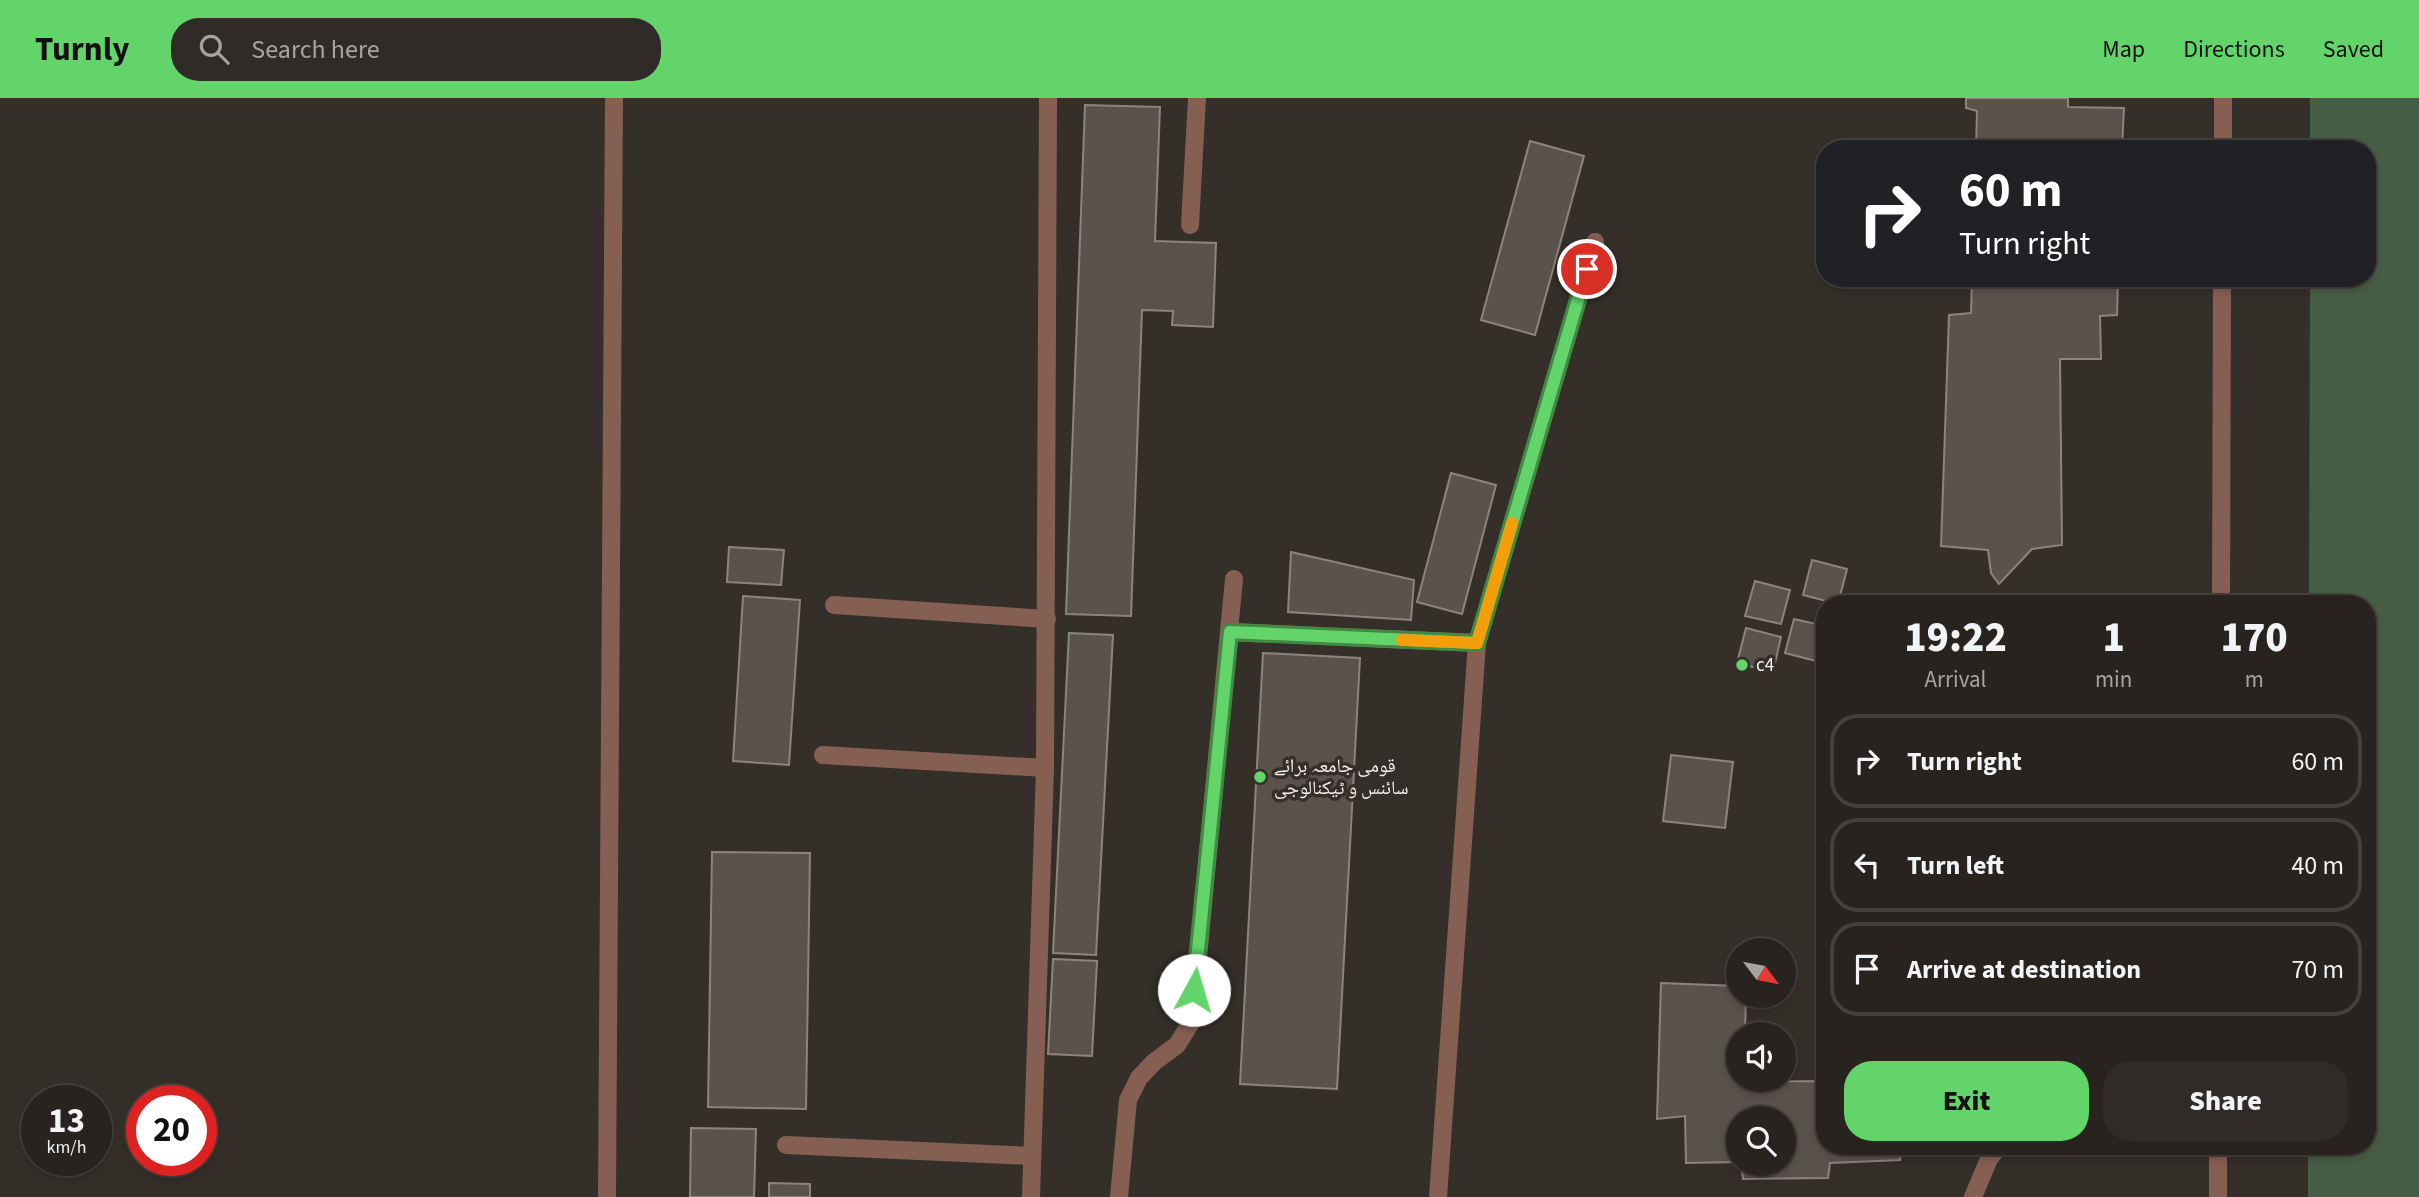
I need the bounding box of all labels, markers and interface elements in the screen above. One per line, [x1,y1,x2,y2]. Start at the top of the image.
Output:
search box [171,18,661,81]
text: Turnly [35,26,129,73]
icon: search [195,30,233,68]
text: Search here [251,31,380,68]
text: Map [2102,32,2145,67]
text: Directions [2183,32,2285,67]
text: Saved [2323,32,2384,67]
text: 60 m [1959,156,2063,226]
icon: right [1844,168,1935,259]
text: Turn right [1959,221,2090,267]
pin [1557,239,1617,299]
icon: arrive [1568,250,1606,288]
text: 19:22 [1904,608,2007,668]
text: 1 [2102,608,2125,668]
text: 170 [2221,608,2288,668]
place label: c4 [1756,652,1774,679]
marker: c4 [1734,657,1750,673]
text: Arrival [1925,663,1986,696]
text: min [2095,663,2132,696]
text: m [2245,663,2264,696]
icon: right [1848,742,1886,780]
text: Turn right [1907,743,2022,780]
text: 60 m [2291,743,2344,780]
place label: قومی جامعہ برائے سائنس و ٹیکنالوجی [1274,753,1408,802]
marker: قومی جامعہ برائے سائنس و ٹیکنالوجی [1252,769,1268,785]
icon: left [1848,846,1886,884]
text: Turn left [1907,847,2004,884]
text: 40 m [2291,847,2344,884]
north arrow [1726,938,1796,1008]
map controls [1726,938,1796,1176]
icon: arrive [1848,950,1886,988]
text: Arrive at destination [1907,951,2141,988]
text: 70 m [2291,951,2344,988]
position arrow [1157,953,1231,1027]
button: sound [1726,1022,1796,1092]
button: Exit [1844,1061,2089,1141]
button: Share [2103,1061,2348,1141]
speed limit sign: 20 [126,1085,217,1176]
text: 13 [48,1096,85,1146]
button: search [1726,1106,1796,1176]
text: km/h [47,1135,86,1160]

